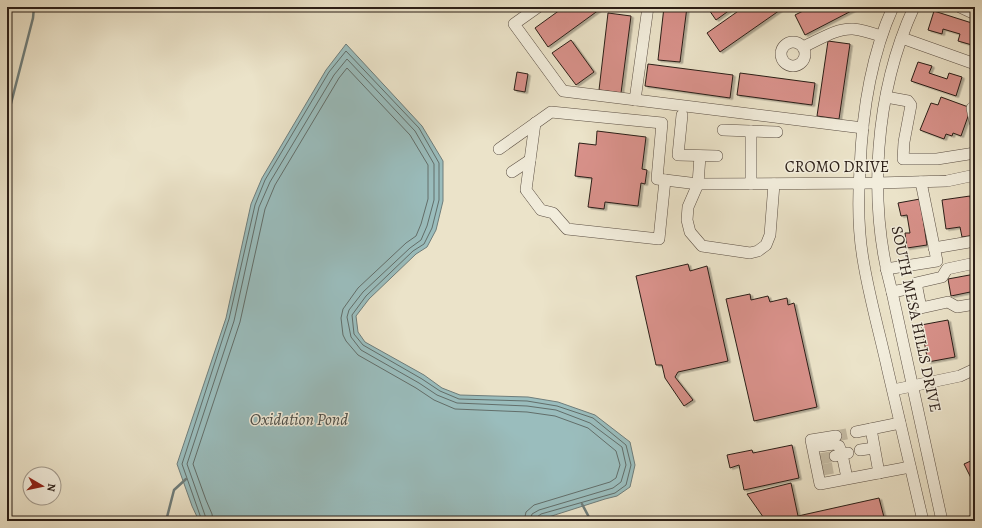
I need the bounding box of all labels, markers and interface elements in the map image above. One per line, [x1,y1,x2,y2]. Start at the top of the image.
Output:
street label: CROMO DRIVE [785,156,889,178]
street label: SOUTH MESA HILLS DRIVE [886,224,946,414]
water label: Oxidation Pond [250,408,348,431]
north arrow [22,466,62,506]
text: N [43,482,59,493]

